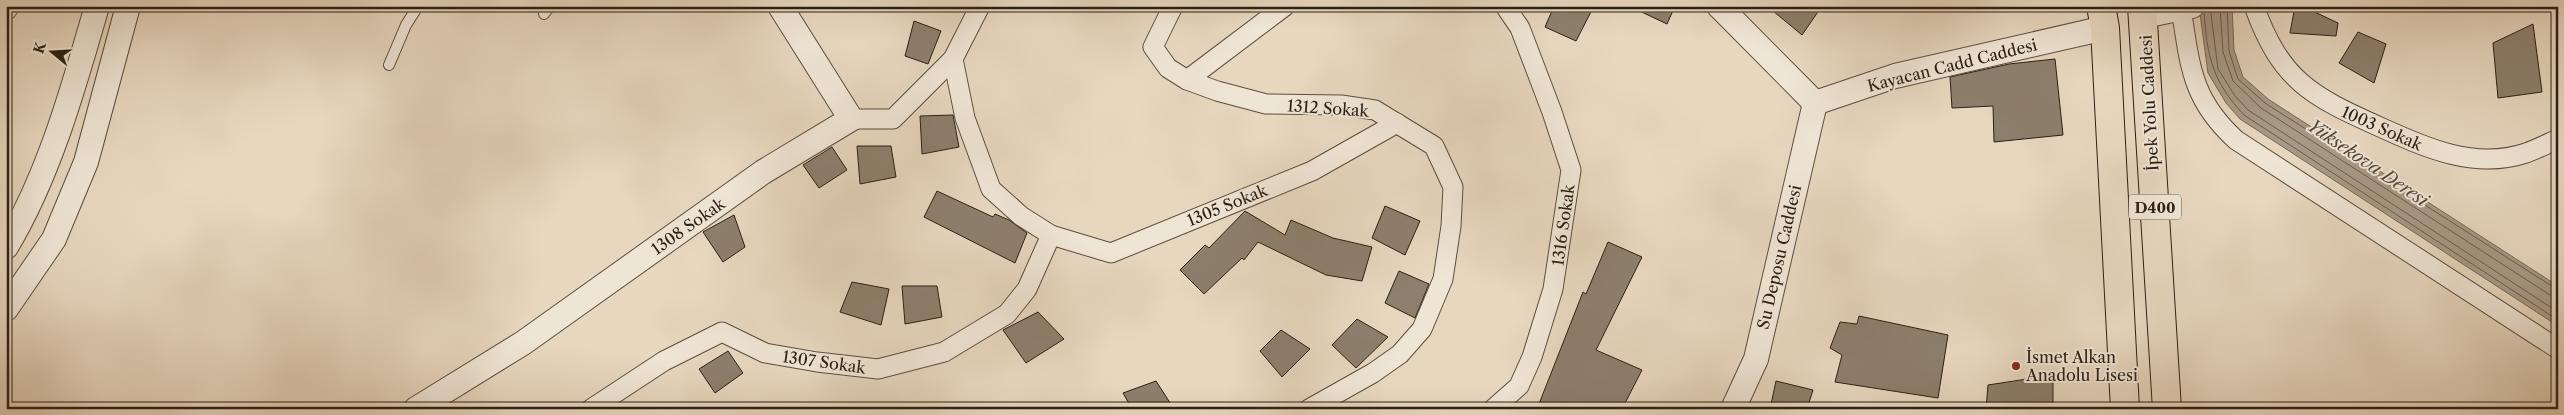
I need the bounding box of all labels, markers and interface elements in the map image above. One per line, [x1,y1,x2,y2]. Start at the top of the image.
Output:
north arrow [28,28,78,78]
street label: Kayacan Cadd Caddesi [1865,34,2039,96]
street label: İpek Yolu Caddesi [2135,34,2163,172]
text: K [29,39,50,56]
street label: 1312 Sokak [1287,95,1370,121]
street label: 1003 Sokak [2339,101,2426,155]
water label: Yüksekova Deresi [2304,115,2434,212]
street label: 1305 Sokak [1184,180,1271,230]
street label: 1316 Sokak [1547,182,1579,267]
street label: Su Deposu Caddesi [1753,183,1805,331]
street label: 1308 Sokak [647,193,729,259]
road number: D400 [2129,194,2181,220]
street label: 1307 Sokak [781,346,868,378]
place label: İsmet Alkan Anadolu Lisesi [2025,347,2138,385]
marker: İsmet Alkan Anadolu Lisesi [2010,360,2022,372]

